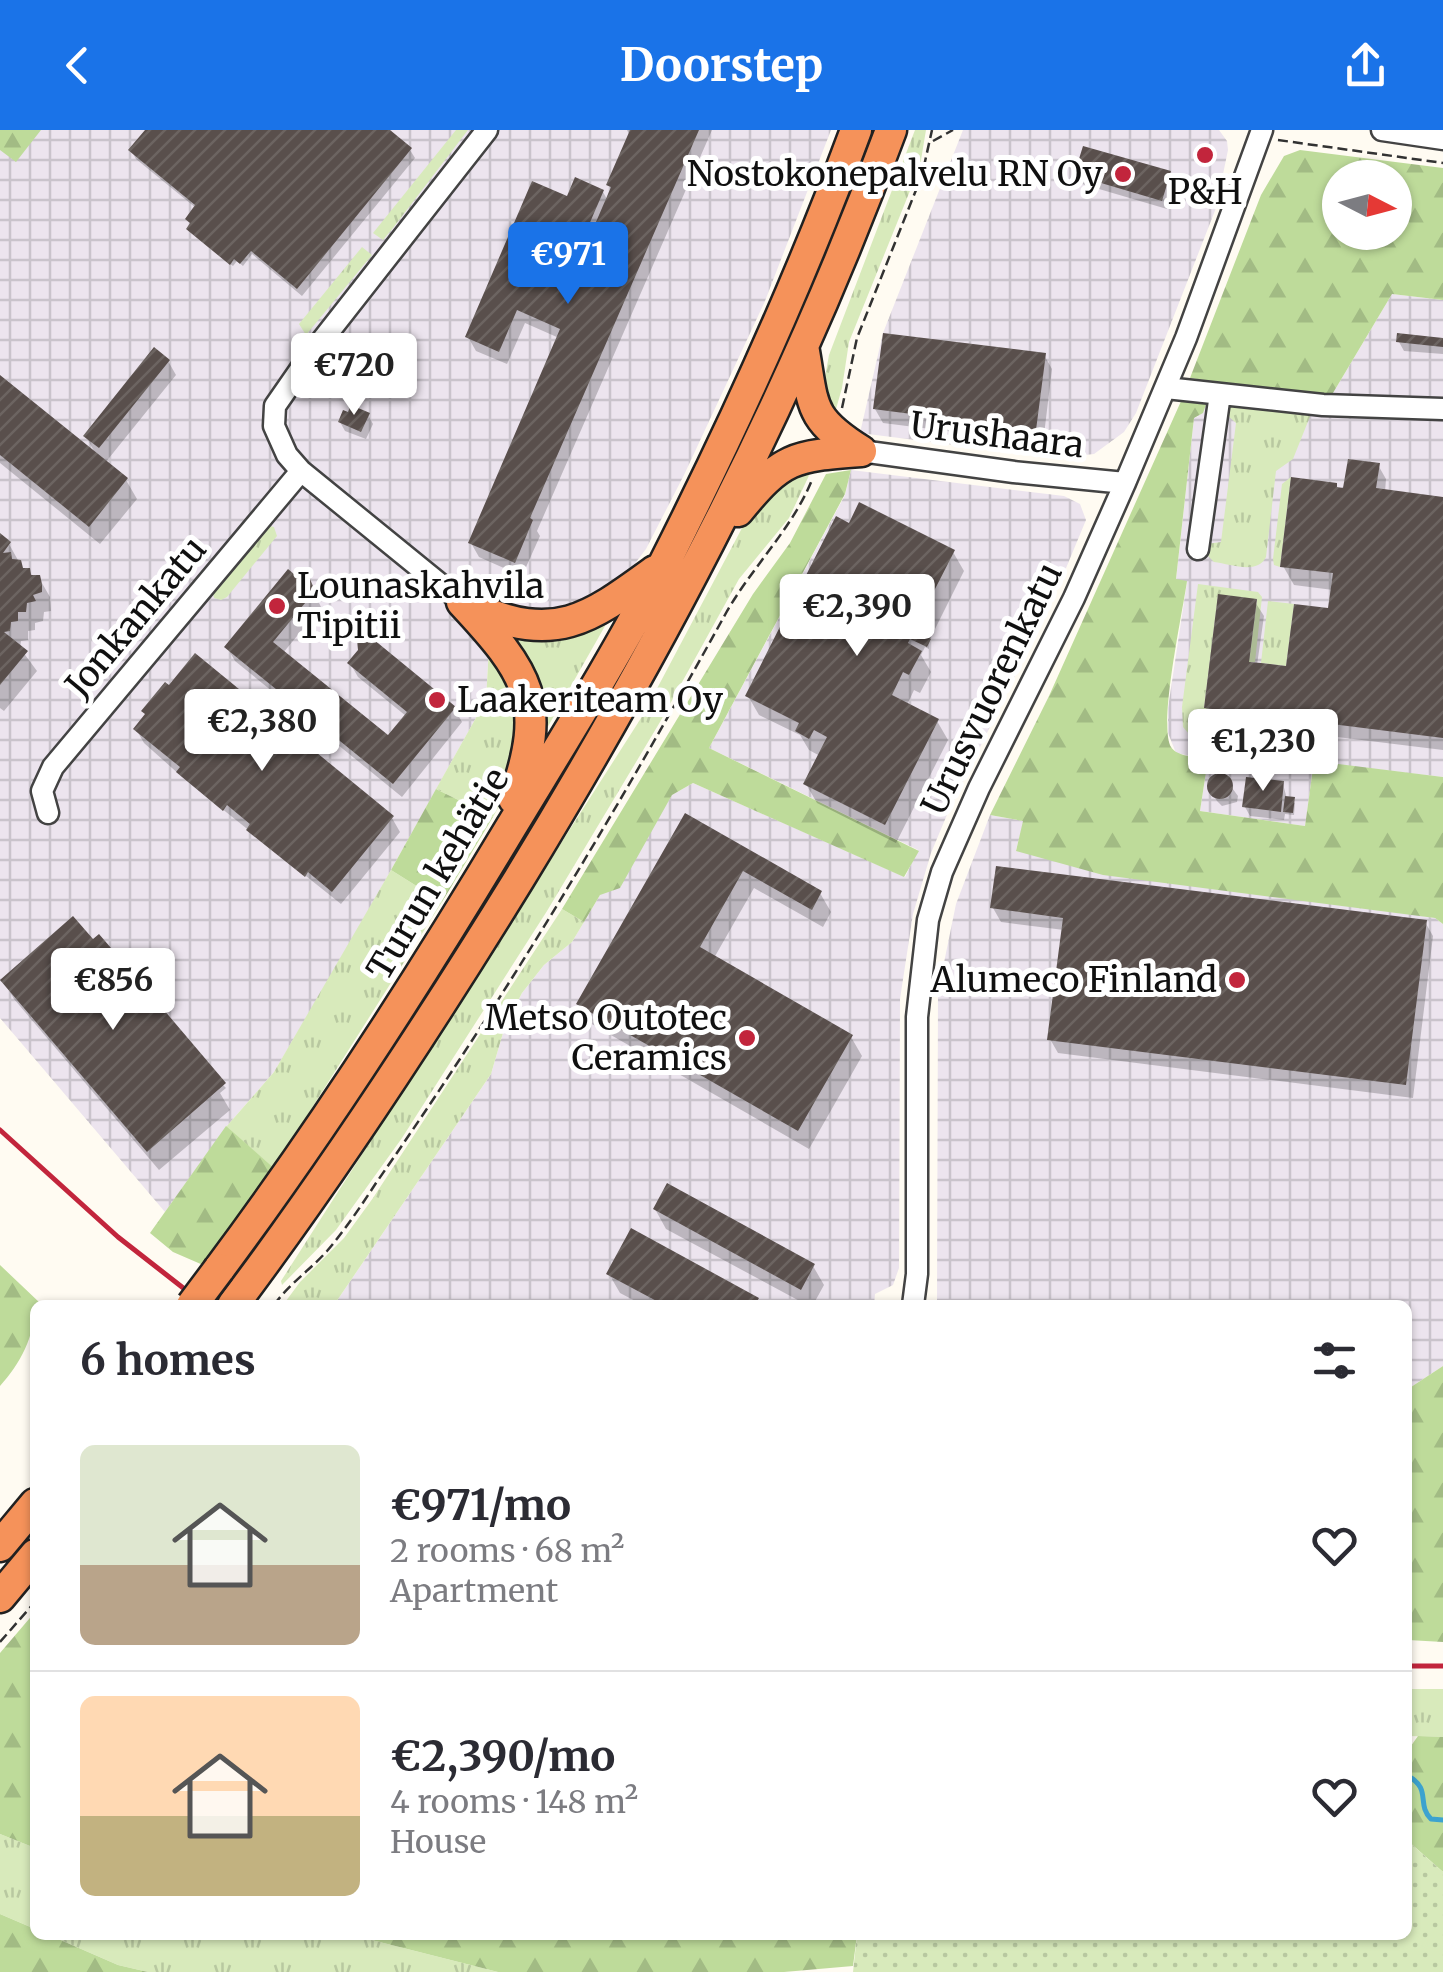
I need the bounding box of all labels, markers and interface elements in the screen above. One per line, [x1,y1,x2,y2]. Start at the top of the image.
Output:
text: Doorstep [620,37,823,93]
icon: back [50,38,105,93]
icon: share [1338,38,1393,93]
marker: P&H [1194,144,1216,166]
place label: Nostokonepalvelu RN Oy [687,152,1104,196]
north arrow [1322,160,1412,250]
map controls [1322,160,1412,250]
marker: Nostokonepalvelu RN Oy [1112,163,1134,185]
place label: P&H [1167,170,1243,214]
pin: €971 [509,222,627,307]
text: €971 [530,234,606,274]
pin: €720 [295,333,413,418]
text: €720 [313,345,395,385]
street label: Urushaara [908,403,1086,467]
street label: Jonkankatu [56,528,216,707]
street label: Urusvuorenkatu [912,556,1072,822]
place label: Lounaskahvila Tipitii [297,564,544,648]
pin: €2,390 [776,574,938,659]
text: €2,390 [802,586,912,626]
marker: Lounaskahvila Tipitii [266,595,288,617]
place label: Laakeriteam Oy [457,678,724,722]
pin: €2,380 [181,689,343,774]
marker: Laakeriteam Oy [426,689,448,711]
text: €2,380 [206,701,318,741]
pin: €1,230 [1182,709,1344,794]
text: €1,230 [1210,721,1316,761]
street label: Turun kehätie [357,760,519,988]
pin: €856 [54,948,172,1033]
place label: Alumeco Finland [930,958,1217,1002]
text: €856 [73,960,153,1000]
marker: Alumeco Finland [1226,969,1248,991]
place label: Metso Outotec Ceramics [484,996,727,1080]
marker: Metso Outotec Ceramics [736,1027,758,1049]
icon: filters [1307,1333,1362,1388]
text: 6 homes [80,1334,256,1386]
text: €971/mo [390,1479,571,1531]
icon: home [160,1485,280,1605]
icon: heart [1307,1518,1362,1573]
text: 2 rooms · 68 m² [390,1531,624,1571]
text: Apartment [390,1571,558,1611]
text: €2,390/mo [390,1730,615,1782]
icon: home [160,1736,280,1856]
icon: heart [1307,1769,1362,1824]
text: 4 rooms · 148 m² [390,1782,638,1822]
text: House [390,1822,486,1862]

